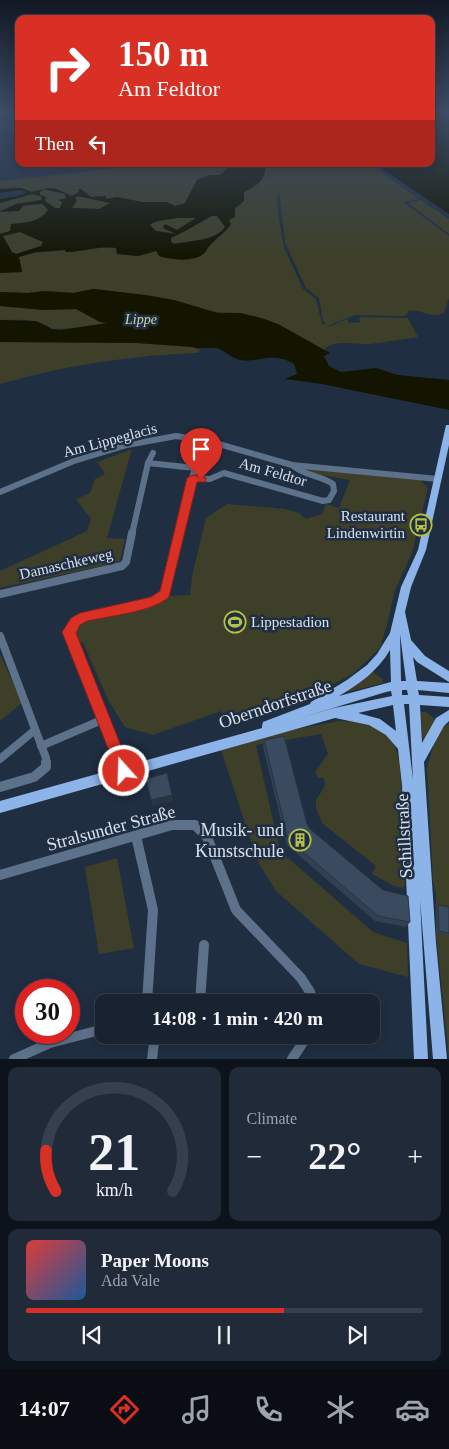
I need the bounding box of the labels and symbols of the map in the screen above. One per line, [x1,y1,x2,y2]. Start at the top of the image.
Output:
water label: Lippe [124,312,157,327]
street label: Am Lippeglacis [61,420,159,460]
pin [180,428,222,479]
street label: Am Feldtor [237,455,309,489]
place label: Restaurant Lindenwirtin [327,508,406,541]
bus stop icon: Restaurant Lindenwirtin [409,513,433,537]
street label: Damaschkeweg [18,545,115,582]
sports icon: Lippestadion [223,610,247,634]
place label: Lippestadion [251,614,330,630]
street label: Oberndorfstraße [216,675,334,733]
position arrow [97,744,149,796]
street label: Schillstraße [392,793,416,879]
street label: Stralsunder Straße [44,801,178,855]
place label: Musik- und Kunstschule [195,820,284,861]
building icon: Musik- und Kunstschule [288,828,312,852]
speed limit sign: 30 [15,979,80,1044]

